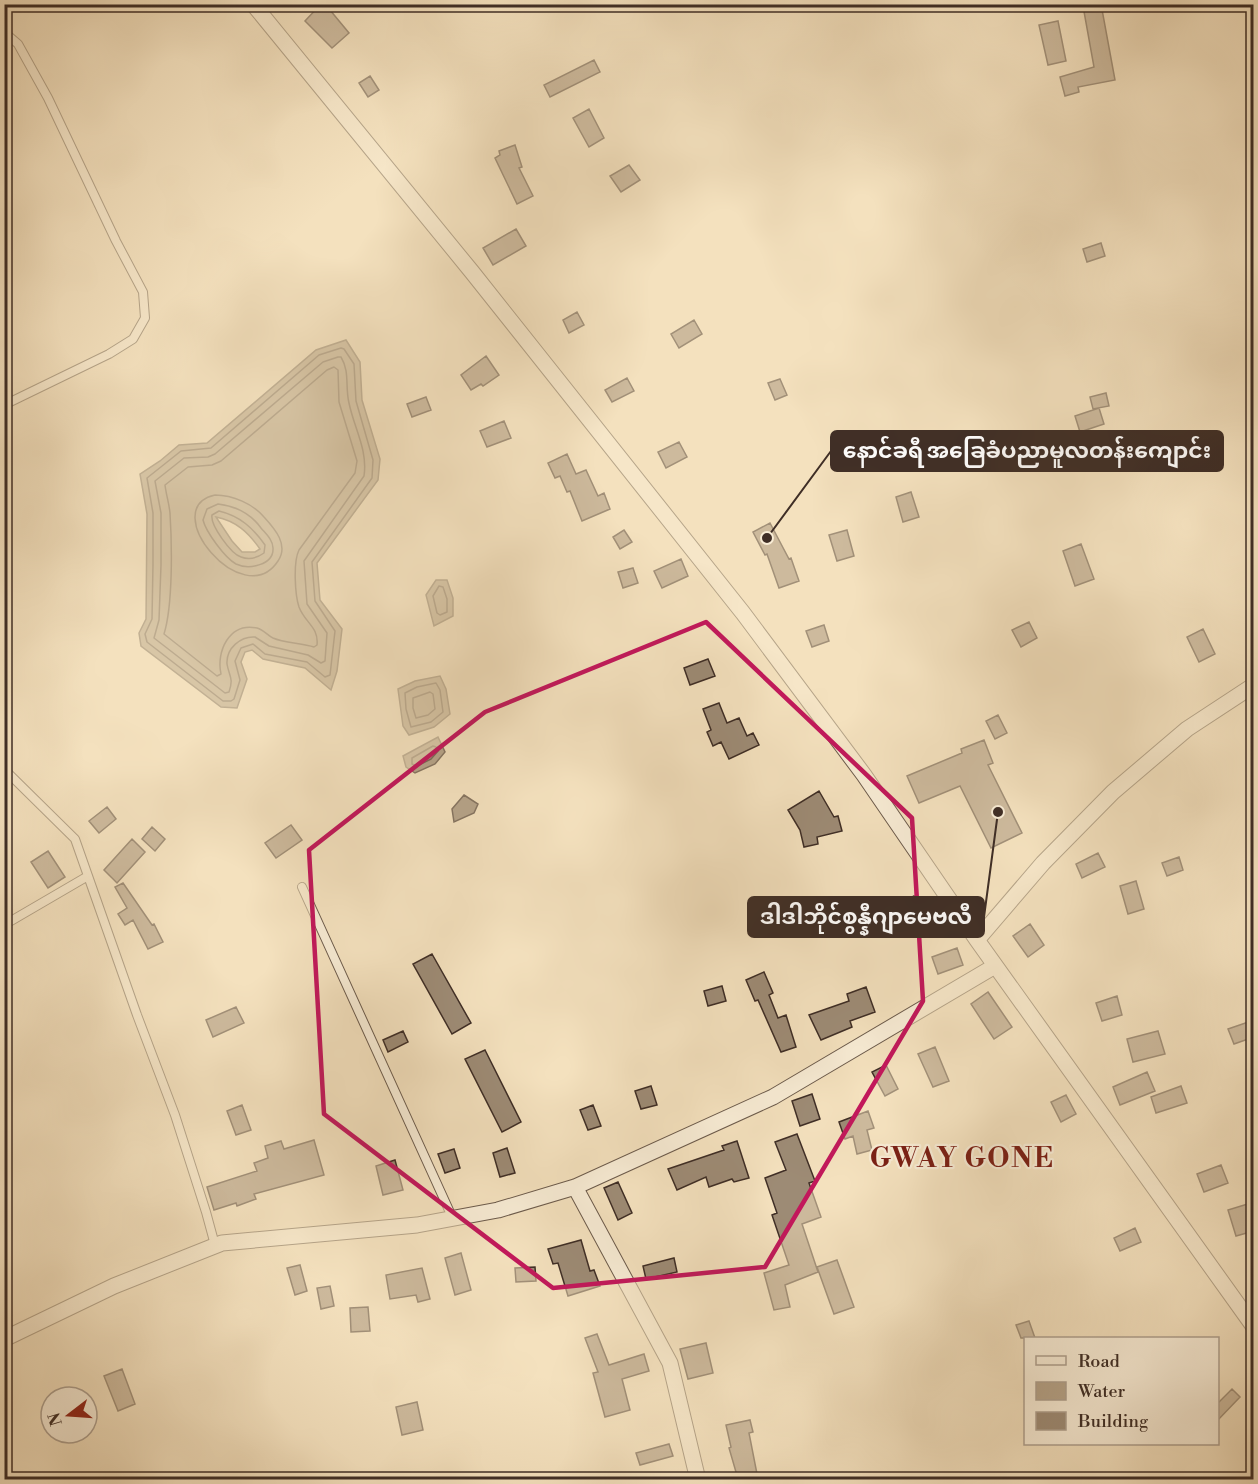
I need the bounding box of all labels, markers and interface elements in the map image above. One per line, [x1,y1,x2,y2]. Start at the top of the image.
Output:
callout: နောင်ခရီ အခြေခံပညာမူလတန်းကျောင်း [831,431,1223,471]
text: နောင်ခရီ အခြေခံပညာမူလတန်းကျောင်း [843,435,1211,469]
callout: ဒါဒါဘိုင်စွန္နီဂျာမေဗလီ [748,897,984,937]
text: ဒါဒါဘိုင်စွန္နီဂျာမေဗလီ [760,901,972,936]
district label: GWAY GONE [870,1142,1054,1176]
legend [1024,1337,1219,1445]
text: Road [1078,1350,1121,1373]
text: Water [1077,1380,1126,1403]
north arrow [39,1385,99,1445]
text: N [44,1410,67,1428]
text: Building [1077,1410,1149,1433]

